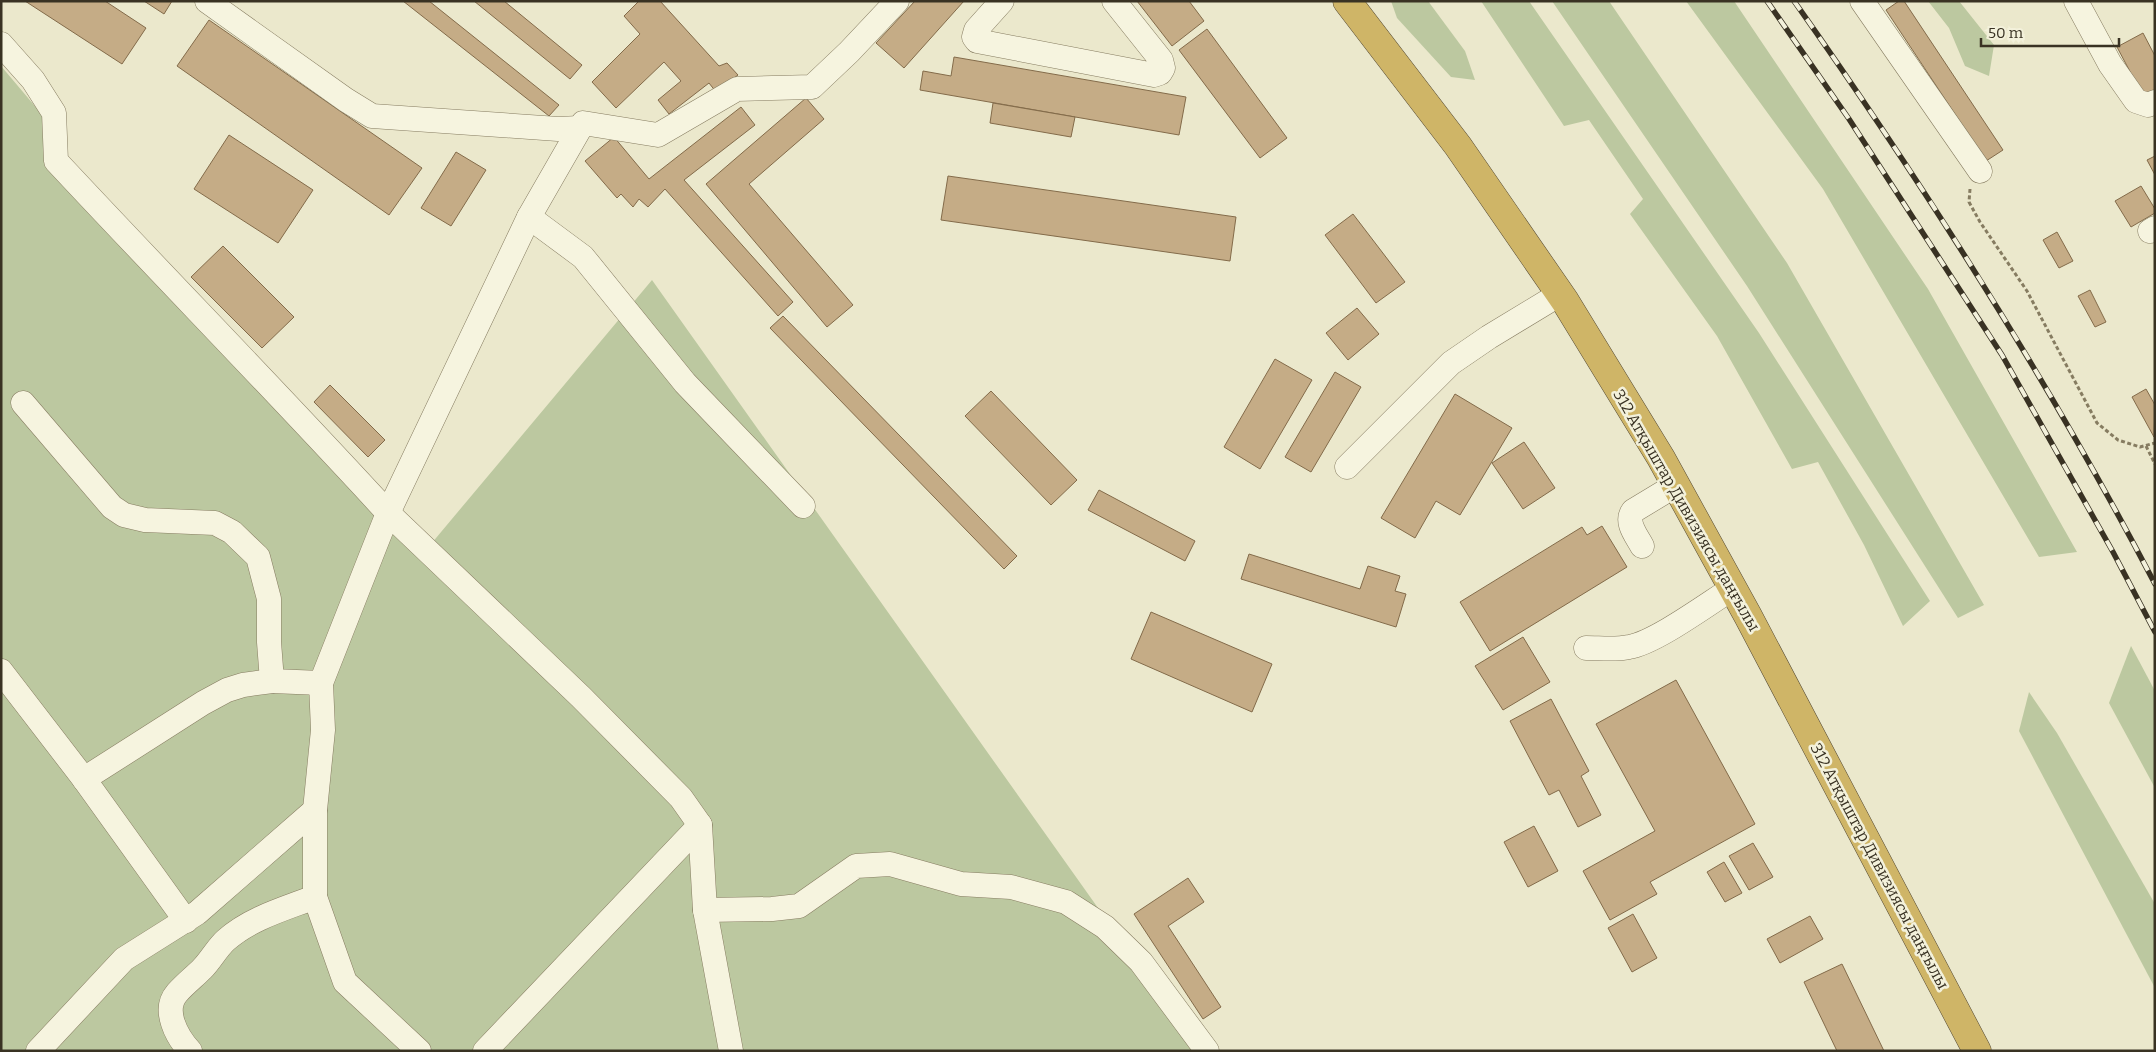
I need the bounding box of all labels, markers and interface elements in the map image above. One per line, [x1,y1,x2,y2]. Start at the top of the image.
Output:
scale bar [1981,15,2118,47]
text: 50 m [1988,24,2024,42]
street label: 312 Атқыштар Дивизиясы даңғылы [1609,386,1764,635]
street label: 312 Атқыштар Дивизиясы даңғылы [1806,740,1953,993]

